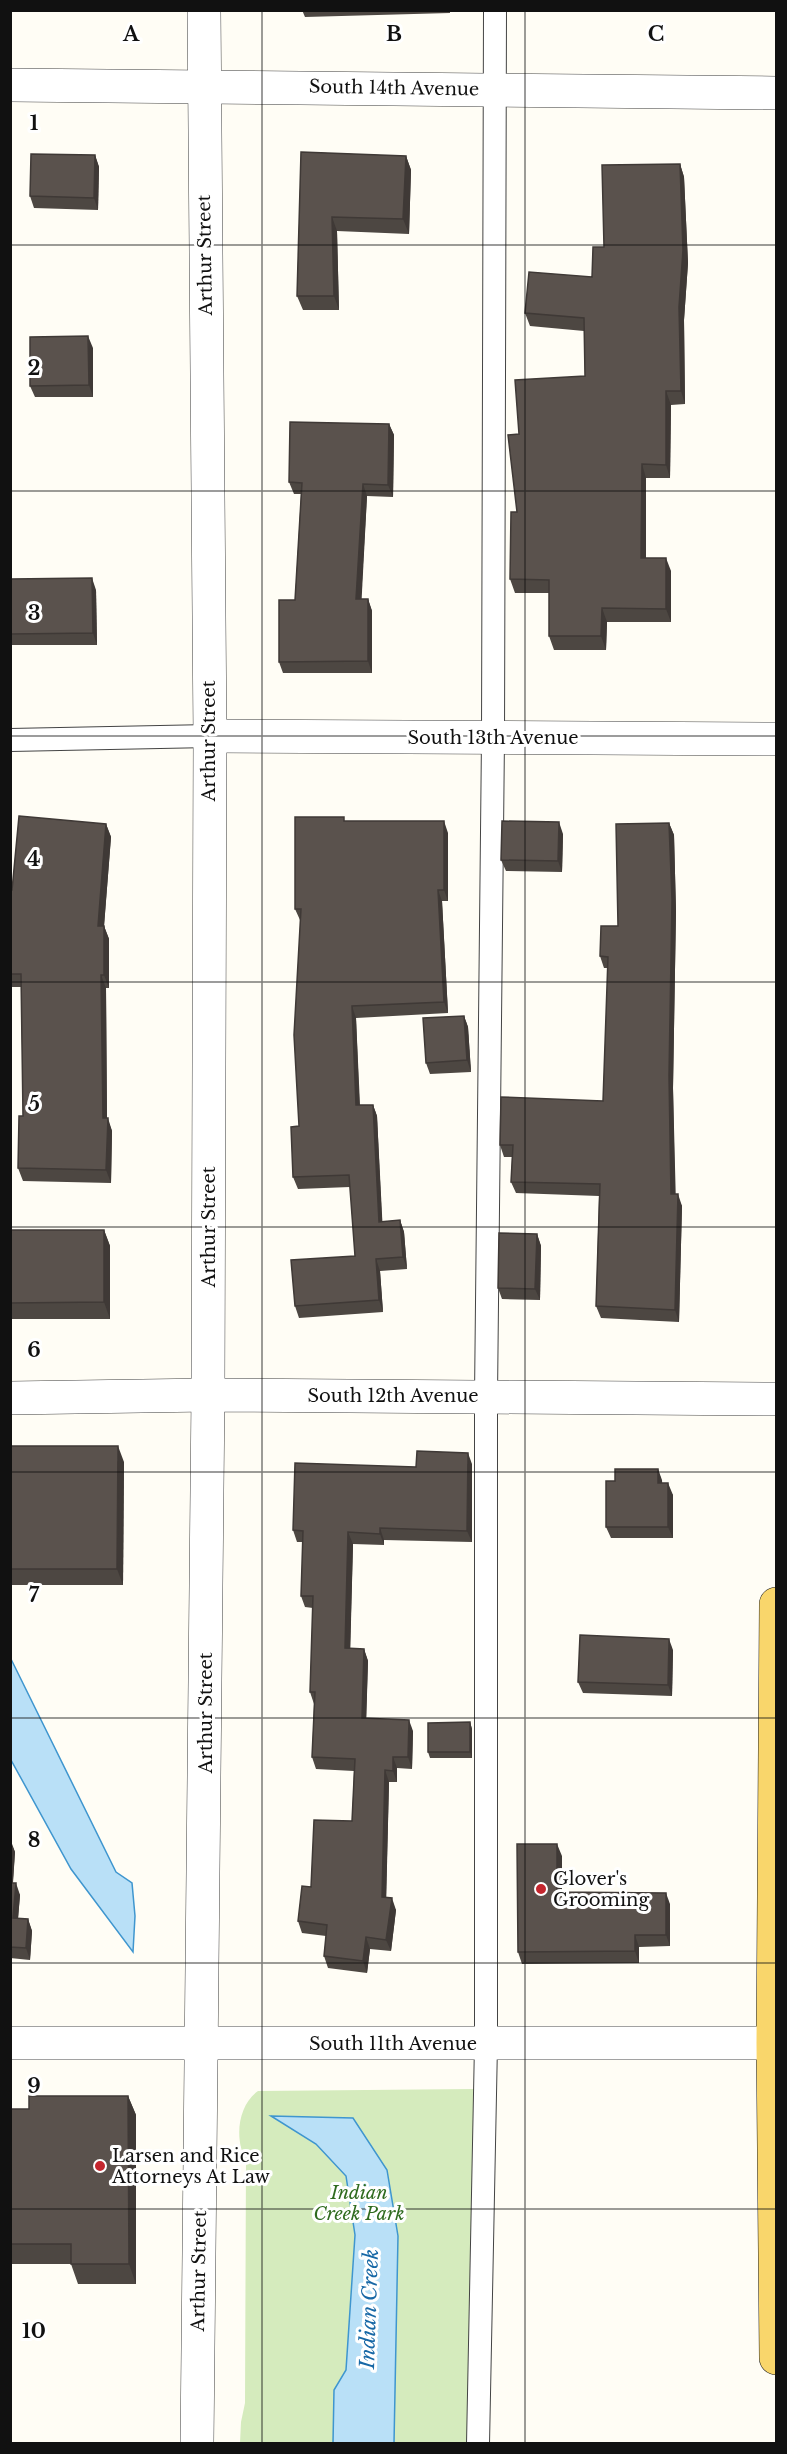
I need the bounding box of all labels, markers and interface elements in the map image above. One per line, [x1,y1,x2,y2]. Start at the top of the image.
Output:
text: A [122,22,140,46]
text: B [386,22,402,46]
text: C [648,22,664,46]
street label: South 14th Avenue [309,76,479,100]
text: 1 [30,111,39,135]
street label: Arthur Street [193,194,217,317]
text: 2 [27,356,41,380]
text: 3 [28,601,40,625]
street label: Arthur Street [198,680,220,803]
street label: South 13th Avenue [407,727,579,749]
text: 4 [27,847,41,871]
text: 5 [28,1092,40,1116]
street label: Arthur Street [198,1166,220,1289]
text: 6 [27,1338,41,1362]
street label: South 12th Avenue [307,1385,479,1407]
text: 7 [29,1583,40,1607]
street label: Arthur Street [195,1652,217,1775]
text: 8 [28,1828,40,1852]
place label: Glover's Grooming [553,1868,649,1911]
marker: Glover's Grooming [534,1882,548,1896]
street label: South 11th Avenue [309,2033,477,2055]
text: 9 [27,2074,41,2098]
place label: Larsen and Rice Attorneys At Law [111,2145,271,2188]
marker: Larsen and Rice Attorneys At Law [93,2159,107,2173]
park label: Indian Creek Park [314,2182,405,2225]
street label: Arthur Street [187,2210,211,2333]
water label: Indian Creek [355,2249,383,2370]
text: 10 [22,2319,46,2343]

